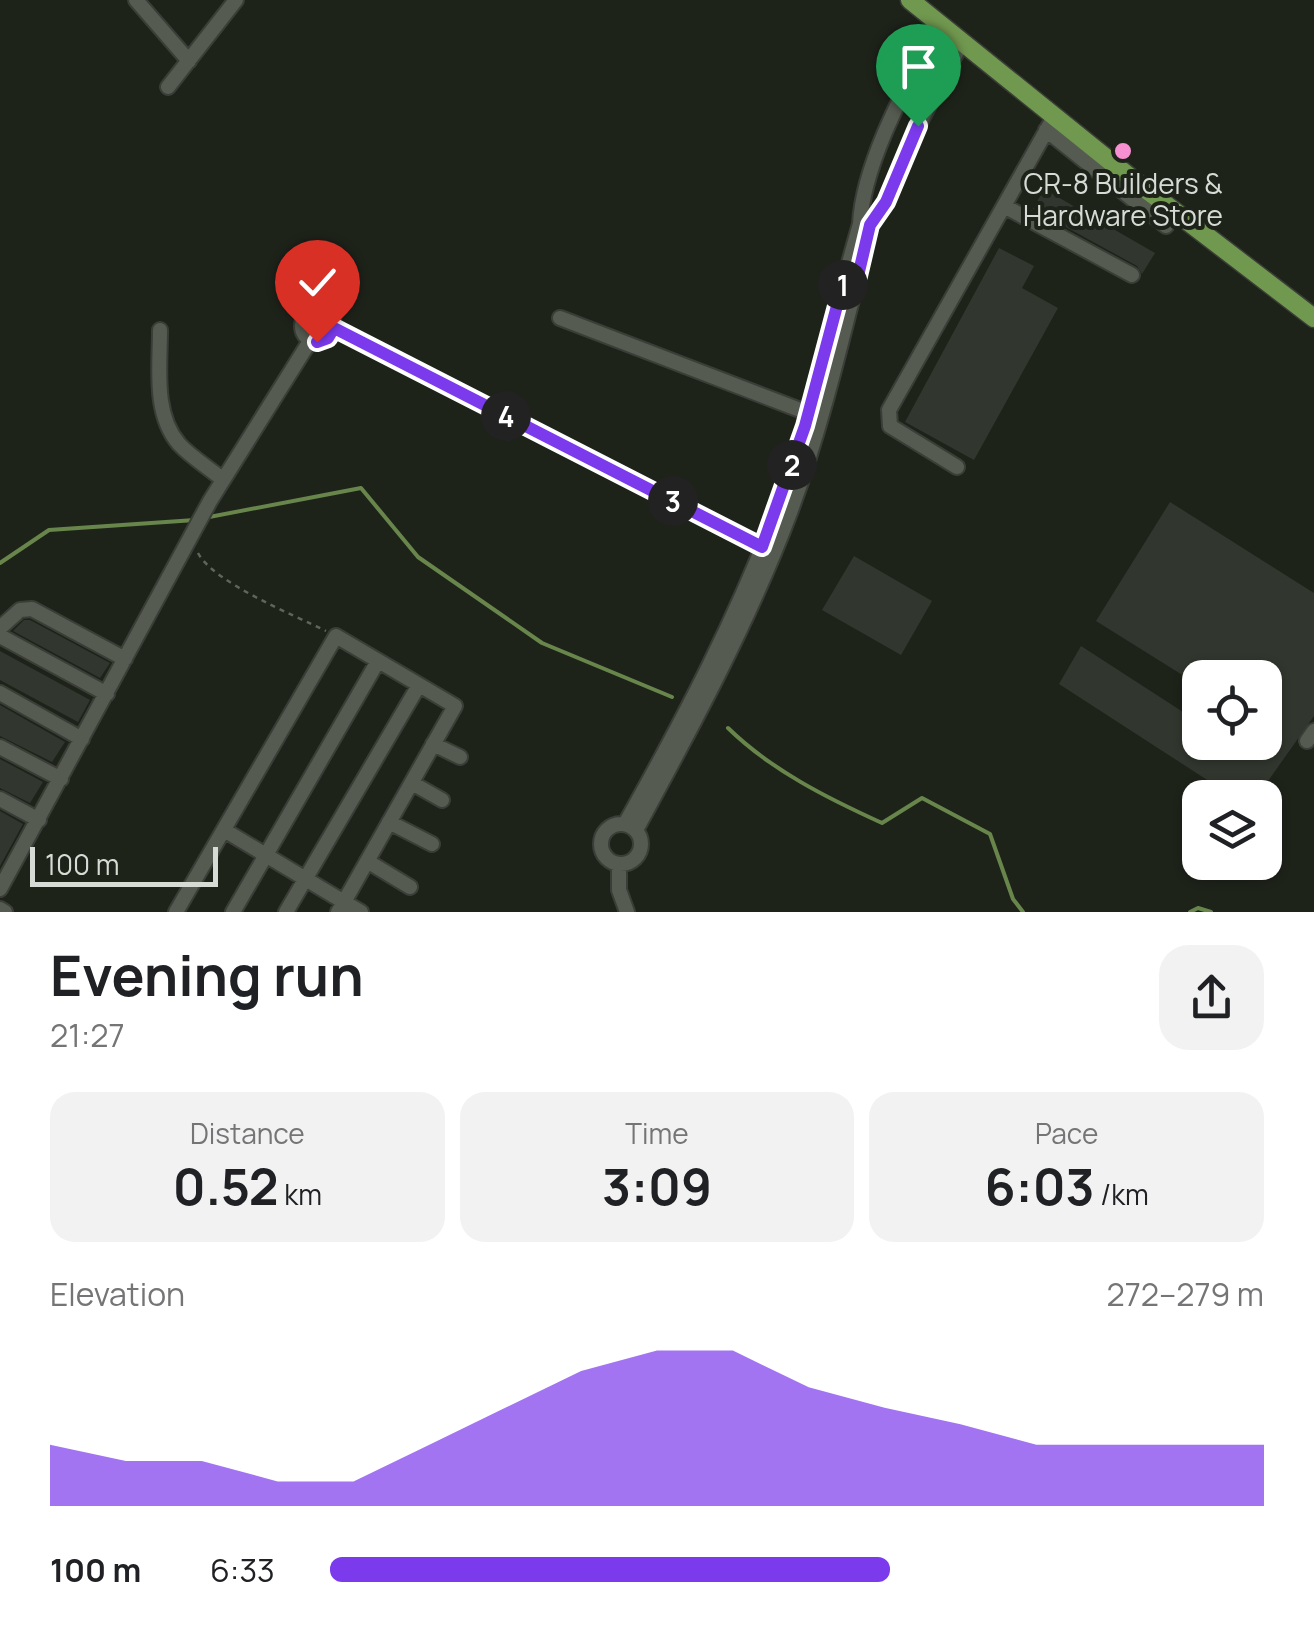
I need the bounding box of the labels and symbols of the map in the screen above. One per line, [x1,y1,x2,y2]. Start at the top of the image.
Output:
pin [876,24,961,127]
marker: CR-8 Builders & Hardware Store [1112,140,1134,162]
place label: CR-8 Builders & Hardware Store [1023,164,1223,234]
pin [275,240,360,343]
pin: 1 [818,260,868,310]
pin: 4 [481,391,531,441]
pin: 2 [767,440,817,490]
pin: 3 [648,476,698,526]
scale bar [30,842,218,886]

